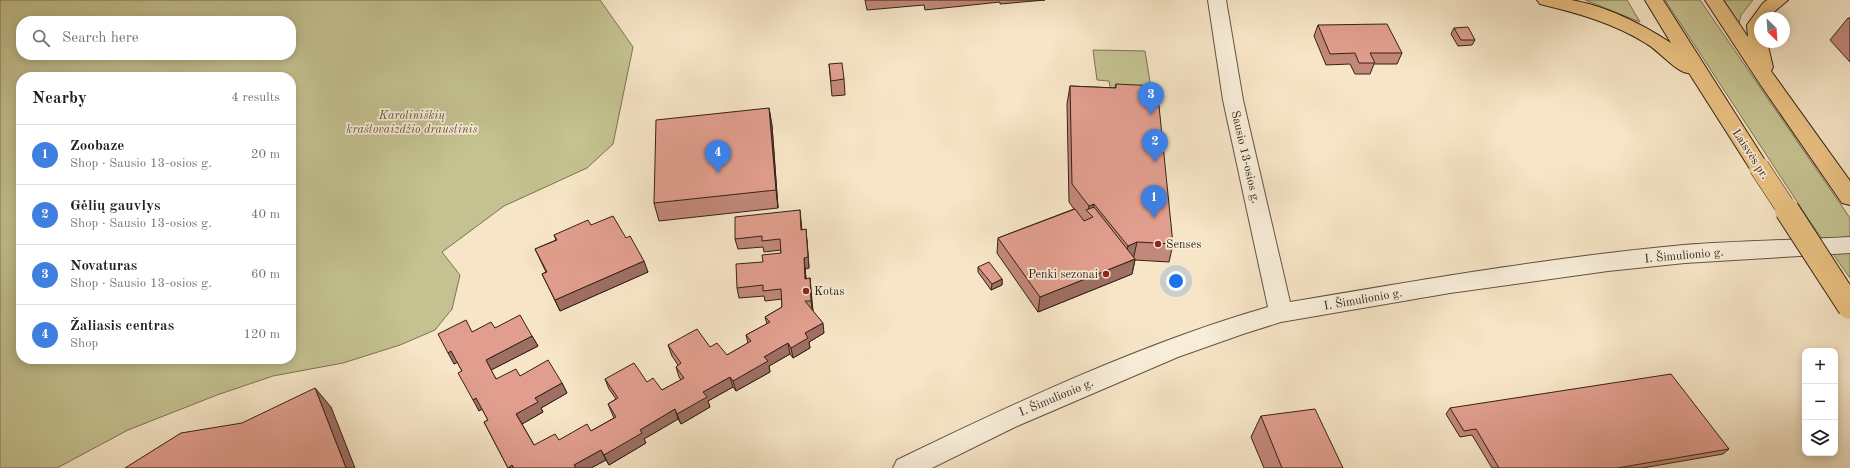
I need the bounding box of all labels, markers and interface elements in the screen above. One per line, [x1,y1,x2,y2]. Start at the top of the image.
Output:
north arrow [1754,12,1790,48]
search box [16,16,296,60]
icon: search [30,27,52,49]
text: Search here [62,31,139,46]
pin: 3 [1138,82,1164,115]
text: Nearby [32,90,87,107]
text: 4 results [231,91,280,104]
park label: Karoliniškių kraštovaizdžio draustinis [346,109,478,136]
street label: Sausio 13-osios g. [1229,110,1262,205]
street label: Laisvės pr. [1730,127,1771,182]
pin: 2 [1142,129,1168,162]
text: Zoobaze [70,139,124,154]
pin: 4 [705,140,731,173]
text: 1 [41,148,49,161]
text: 20 m [251,148,280,161]
text: Shop · Sausio 13-osios g. [70,157,212,170]
pin: 1 [1141,185,1167,218]
text: Gėlių gauvlys [70,199,160,214]
text: 2 [41,208,49,221]
text: 40 m [251,208,280,221]
text: Shop · Sausio 13-osios g. [70,217,212,230]
marker: Senses [1153,239,1163,249]
place label: Senses [1166,239,1201,251]
street label: I. Šimulionio g. [1644,243,1724,265]
text: Novaturas [70,259,137,274]
text: 3 [41,268,49,281]
text: 60 m [251,268,280,281]
place label: Penki sezonai [1028,269,1098,281]
marker: Penki sezonai [1101,269,1111,279]
your location [1166,271,1186,291]
text: Shop · Sausio 13-osios g. [70,277,212,290]
street label: I. Šimulionio g. [1322,283,1403,313]
marker: Kotas [801,286,811,296]
place label: Kotas [814,286,844,298]
text: Žaliasis centras [70,319,174,334]
text: 4 [41,328,49,341]
text: 120 m [243,328,280,341]
text: Shop [70,337,98,350]
map controls [1802,348,1838,456]
button: + [1802,348,1838,384]
street label: I. Šimulionio g. [1016,373,1095,419]
button: − [1802,384,1838,420]
button: layers [1802,420,1838,456]

